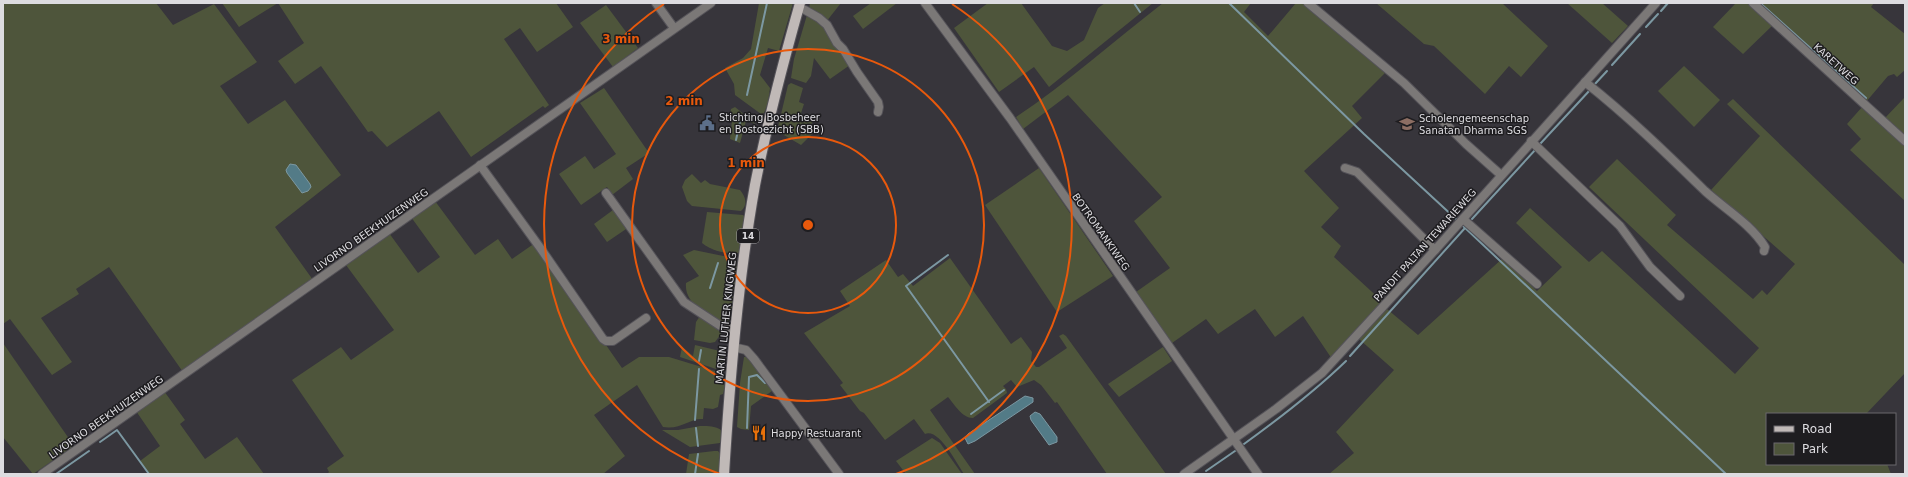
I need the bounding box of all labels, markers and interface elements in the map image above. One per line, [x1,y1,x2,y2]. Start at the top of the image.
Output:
text: 3 min [602,32,640,46]
street label: KARETWEG [1811,41,1861,87]
text: 2 min [665,94,703,108]
place label: Stichting Bosbeheer en Bostoezicht (SBB) [719,112,824,135]
place label: Scholengemeenschap Sanatan Dharma SGS [1419,113,1529,136]
public building icon: Stichting Bosbeheer en Bostoezicht (SBB) [698,114,716,132]
school or university icon: Scholengemeenschap Sanatan Dharma SGS [1398,115,1416,133]
text: 1 min [727,156,765,170]
street label: LIVORNO BEEKHUIZENWEG [312,186,430,274]
street label: PANDIT PALTAN TEWARIEWEG [1372,186,1478,304]
street label: BOTROMANKIWEG [1070,191,1132,273]
centre of rings [801,218,815,232]
road number: 14 [737,229,759,243]
street label: MARTIN LUTHER KINGWEG [714,251,738,385]
street label: LIVORNO BEEKHUIZENWEG [47,373,165,461]
legend [1766,413,1896,465]
text: Road [1802,422,1832,436]
restaurant icon: Happy Restuarant [750,424,768,442]
place label: Happy Restuarant [771,428,861,439]
text: Park [1802,442,1828,456]

